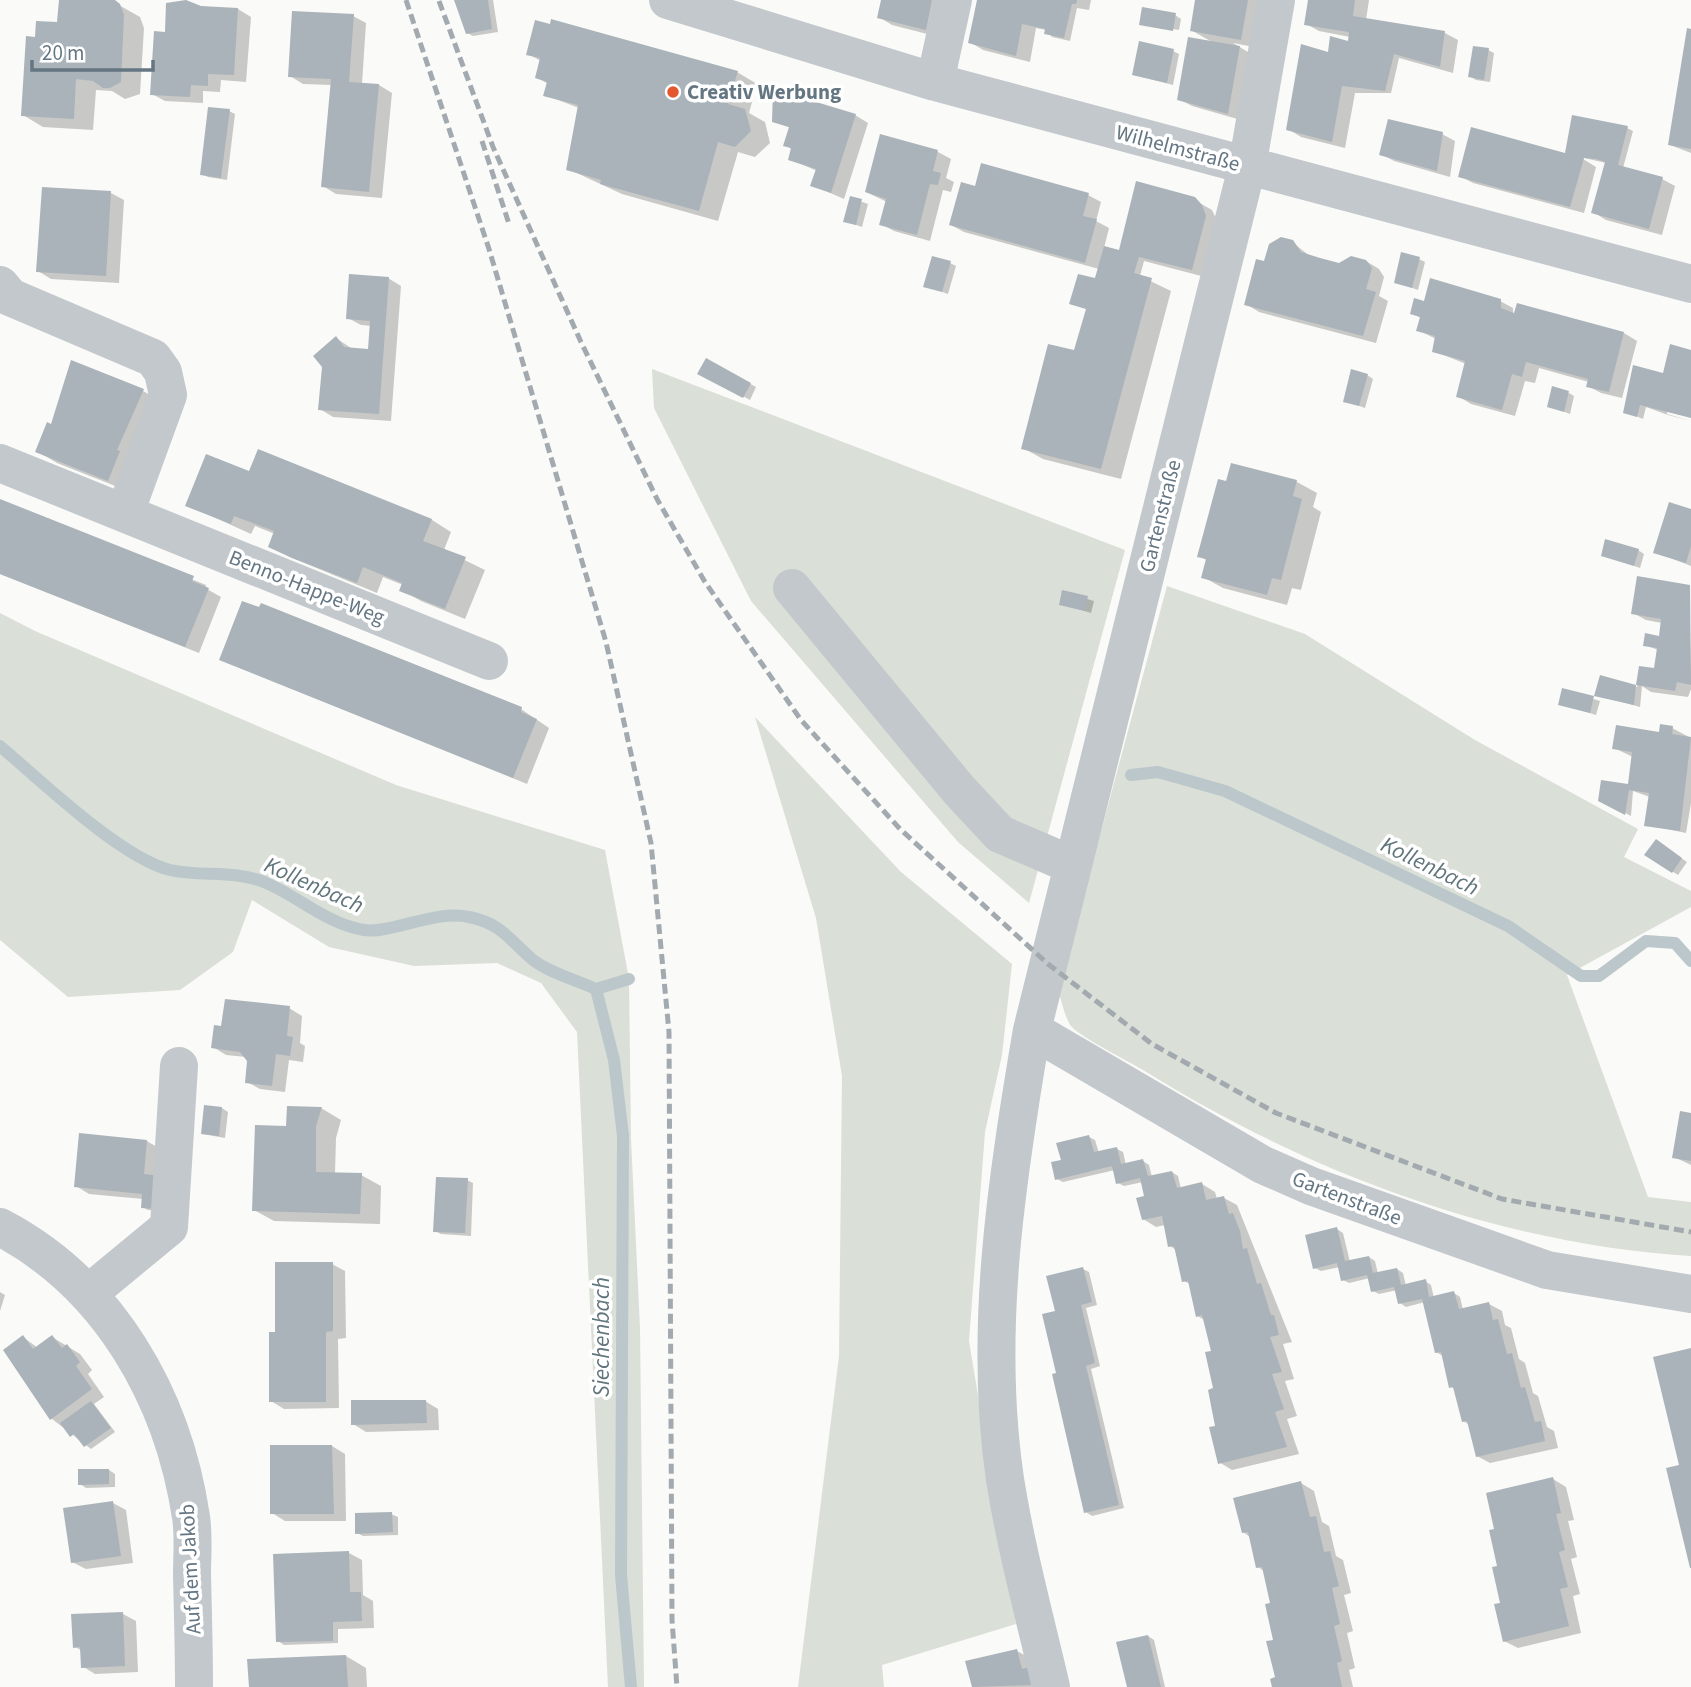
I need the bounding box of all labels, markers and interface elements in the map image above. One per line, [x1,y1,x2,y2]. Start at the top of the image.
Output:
scale bar [32,28,152,72]
text: 20 m [42,38,84,68]
place label: Creativ Werbung [687,77,841,107]
marker: Creativ Werbung [665,84,681,100]
street label: Wilhelmstraße [1113,117,1243,179]
street label: Gartenstraße [1132,457,1188,575]
street label: Benno-Happe-Weg [225,542,390,632]
water label: Kollenbach [1375,828,1485,904]
water label: Kollenbach [259,848,369,922]
street label: Gartenstraße [1288,1163,1406,1233]
water label: Siechenbach [585,1277,618,1397]
street label: Auf dem Jakob [172,1503,208,1635]

